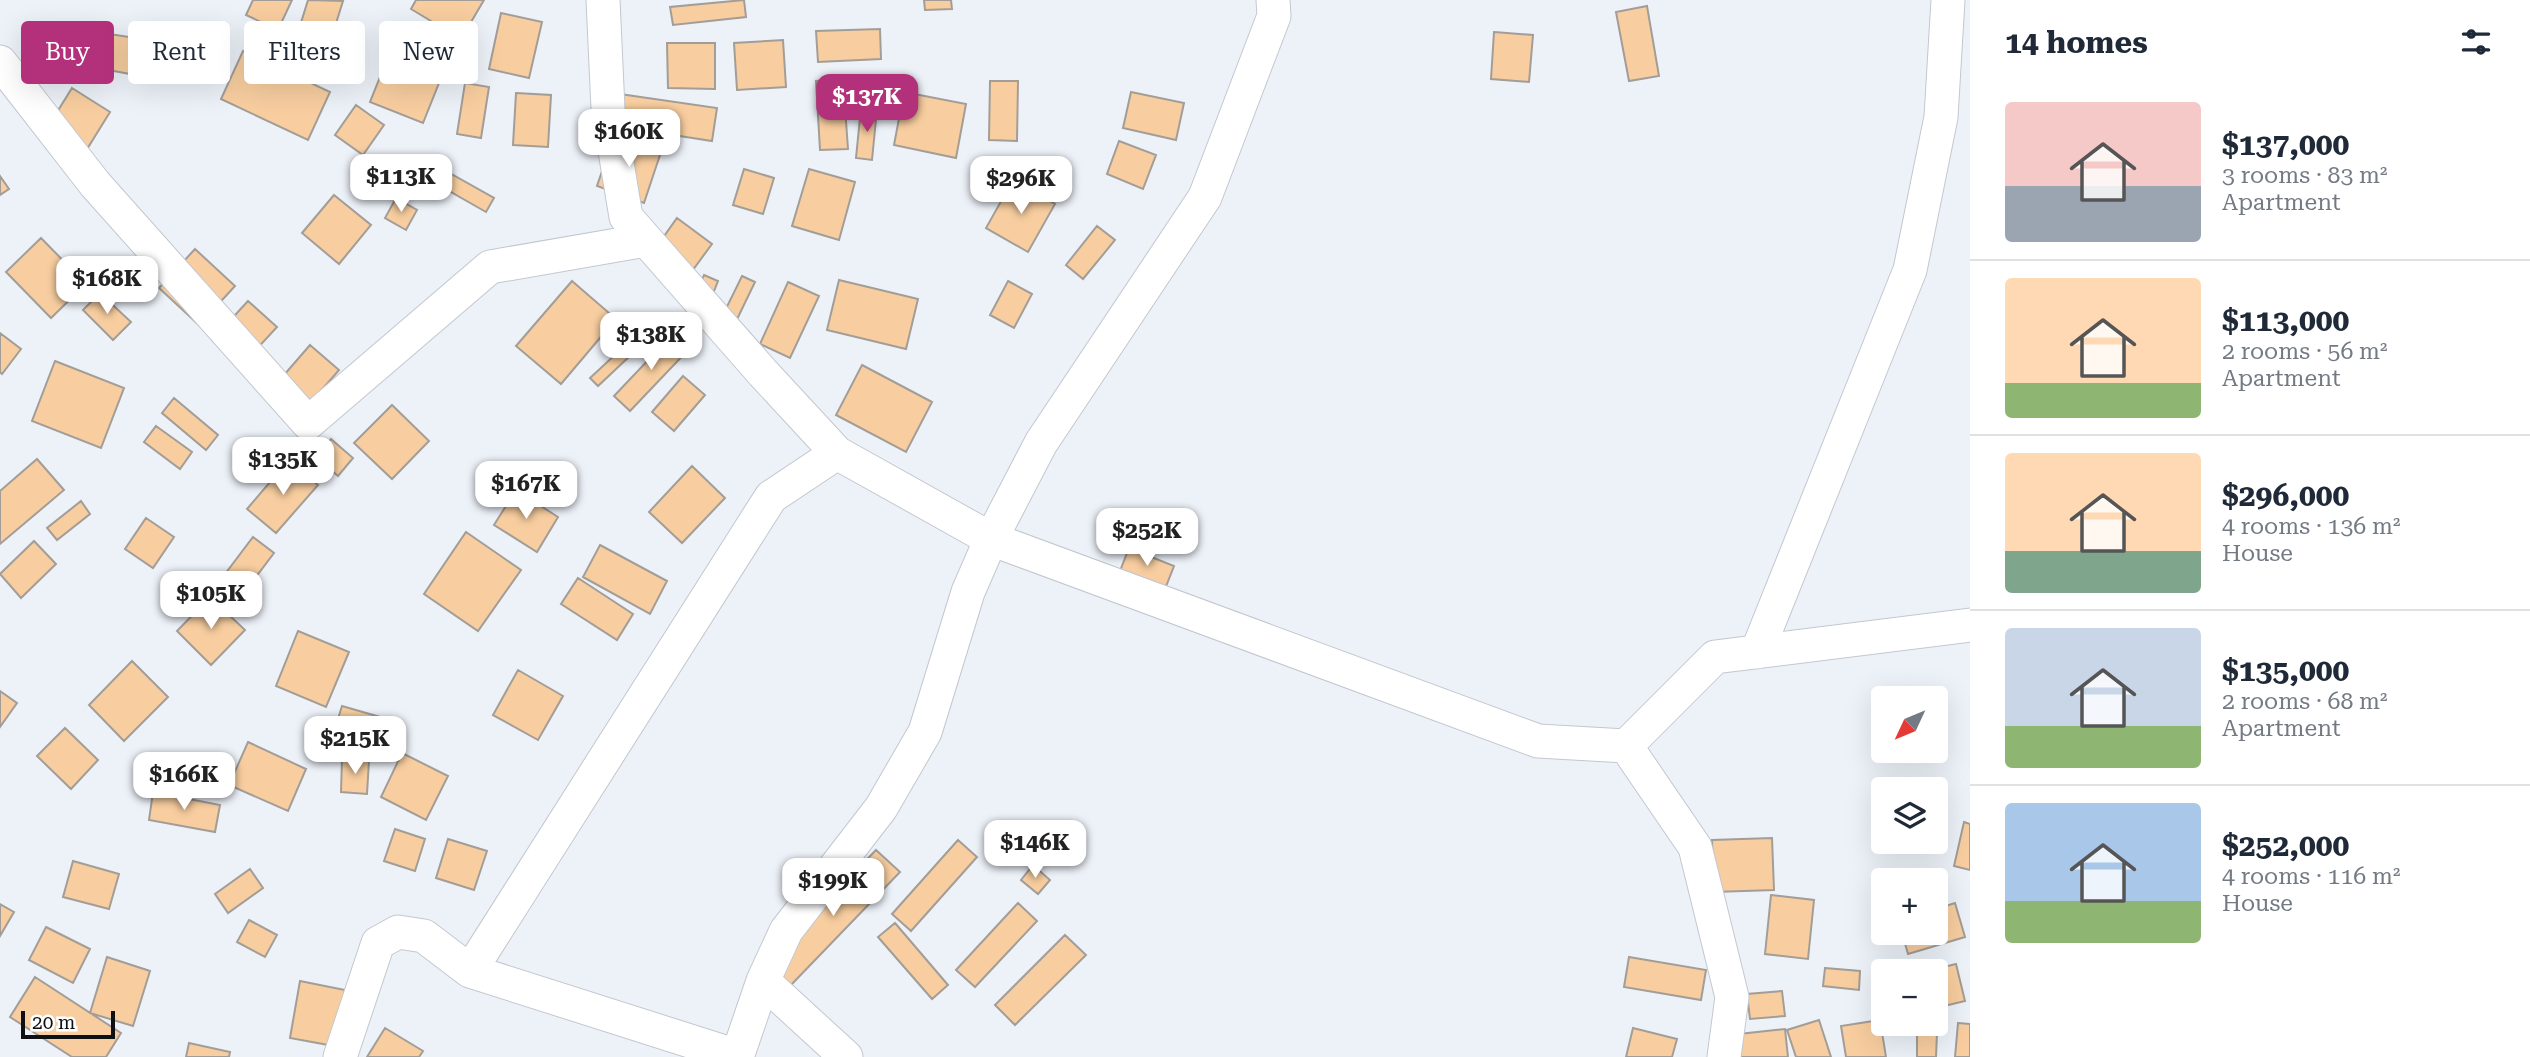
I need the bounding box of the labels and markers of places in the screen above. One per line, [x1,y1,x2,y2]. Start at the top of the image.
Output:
pin: $137K [818,74,916,134]
pin: $160K [580,110,678,169]
pin: $113K [352,154,450,214]
pin: $296K [972,156,1070,216]
pin: $168K [58,256,156,316]
pin: $138K [602,312,700,372]
pin: $135K [234,438,332,497]
pin: $167K [477,462,575,521]
pin: $252K [1098,508,1196,568]
pin: $105K [162,572,260,631]
pin: $215K [306,716,404,776]
pin: $166K [135,752,233,812]
pin: $146K [986,820,1084,880]
pin: $199K [784,858,882,918]

